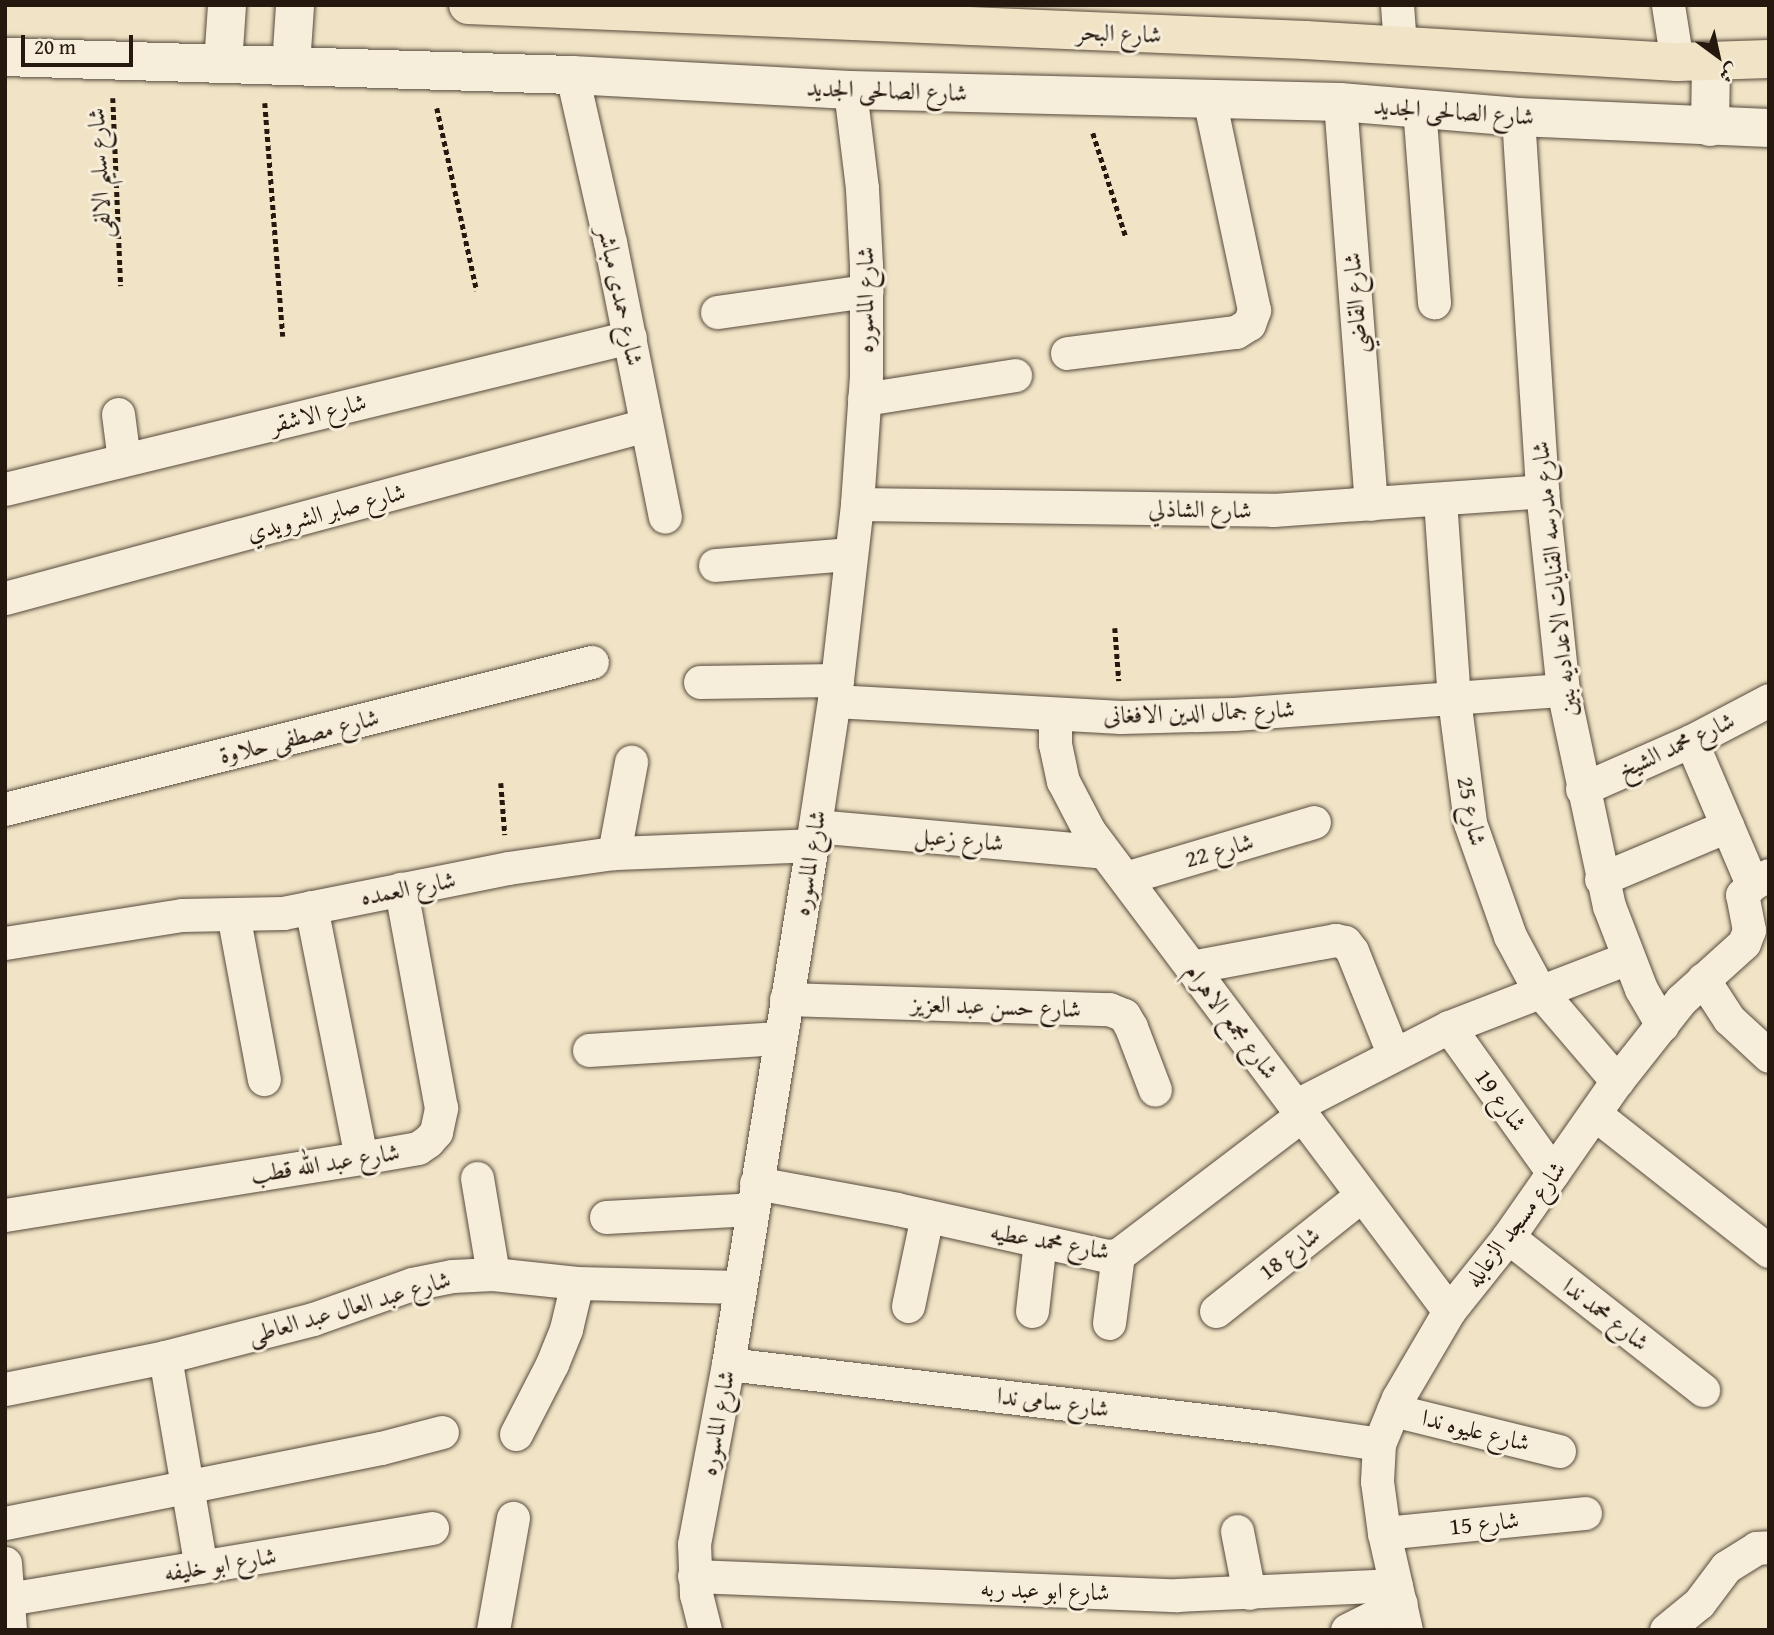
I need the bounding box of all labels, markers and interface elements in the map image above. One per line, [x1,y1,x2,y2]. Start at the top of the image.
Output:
street label: شارع البحر [1076,17,1162,49]
scale bar [24,21,136,65]
north arrow [1683,21,1753,91]
text: 20 m [34,31,76,62]
text: ش [1714,57,1745,90]
street label: شارع الصالحى الجديد [806,73,968,107]
street label: شارع الصالحى الجديد [1373,91,1535,131]
street label: شارع سليم الالفى [81,107,117,239]
street label: شارع حمدى مباشر [592,224,650,368]
street label: شارع الماسوره [851,247,879,353]
street label: شارع القاضي [1337,252,1373,354]
street label: شارع الاشقر [267,387,369,439]
street label: شارع مدرسه القنايات الاعداديه بنين [1525,440,1583,718]
street label: شارع صابر الشرويدي [243,477,409,547]
street label: شارع الشاذلي [1148,494,1252,524]
street label: شارع جمال الدين الافغانى [1103,694,1295,730]
street label: شارع مصطفى حلاوة [216,702,382,770]
street label: شارع محمد الشيخ [1613,705,1739,785]
street label: شارع 25 [1451,774,1493,848]
street label: شارع الماسوره [786,808,832,918]
street label: شارع زعبل [913,821,1005,857]
street label: شارع 22 [1181,827,1257,873]
street label: شارع العمده [358,865,458,911]
street label: شارع مجمع الاهرام [1179,957,1285,1085]
street label: شارع حسن عبد العزيز [911,989,1081,1023]
street label: شارع 19 [1469,1063,1533,1137]
street label: شارع عبد الله قطب [248,1137,402,1189]
street label: شارع مسجد الزعابله [1458,1155,1572,1293]
street label: شارع محمد عطيه [988,1216,1112,1266]
street label: شارع 18 [1253,1220,1325,1286]
street label: شارع عبد العال عبد العاطى [244,1264,454,1350]
street label: شارع محمد ندا [1557,1271,1655,1357]
street label: شارع الماسوره [694,1368,740,1478]
street label: شارع سامى ندا [995,1381,1111,1423]
street label: شارع عليوه ندا [1419,1403,1533,1457]
street label: شارع 15 [1448,1505,1520,1541]
street label: شارع ابو خليفه [162,1541,278,1587]
street label: شارع ابو عبد ربه [980,1573,1110,1607]

